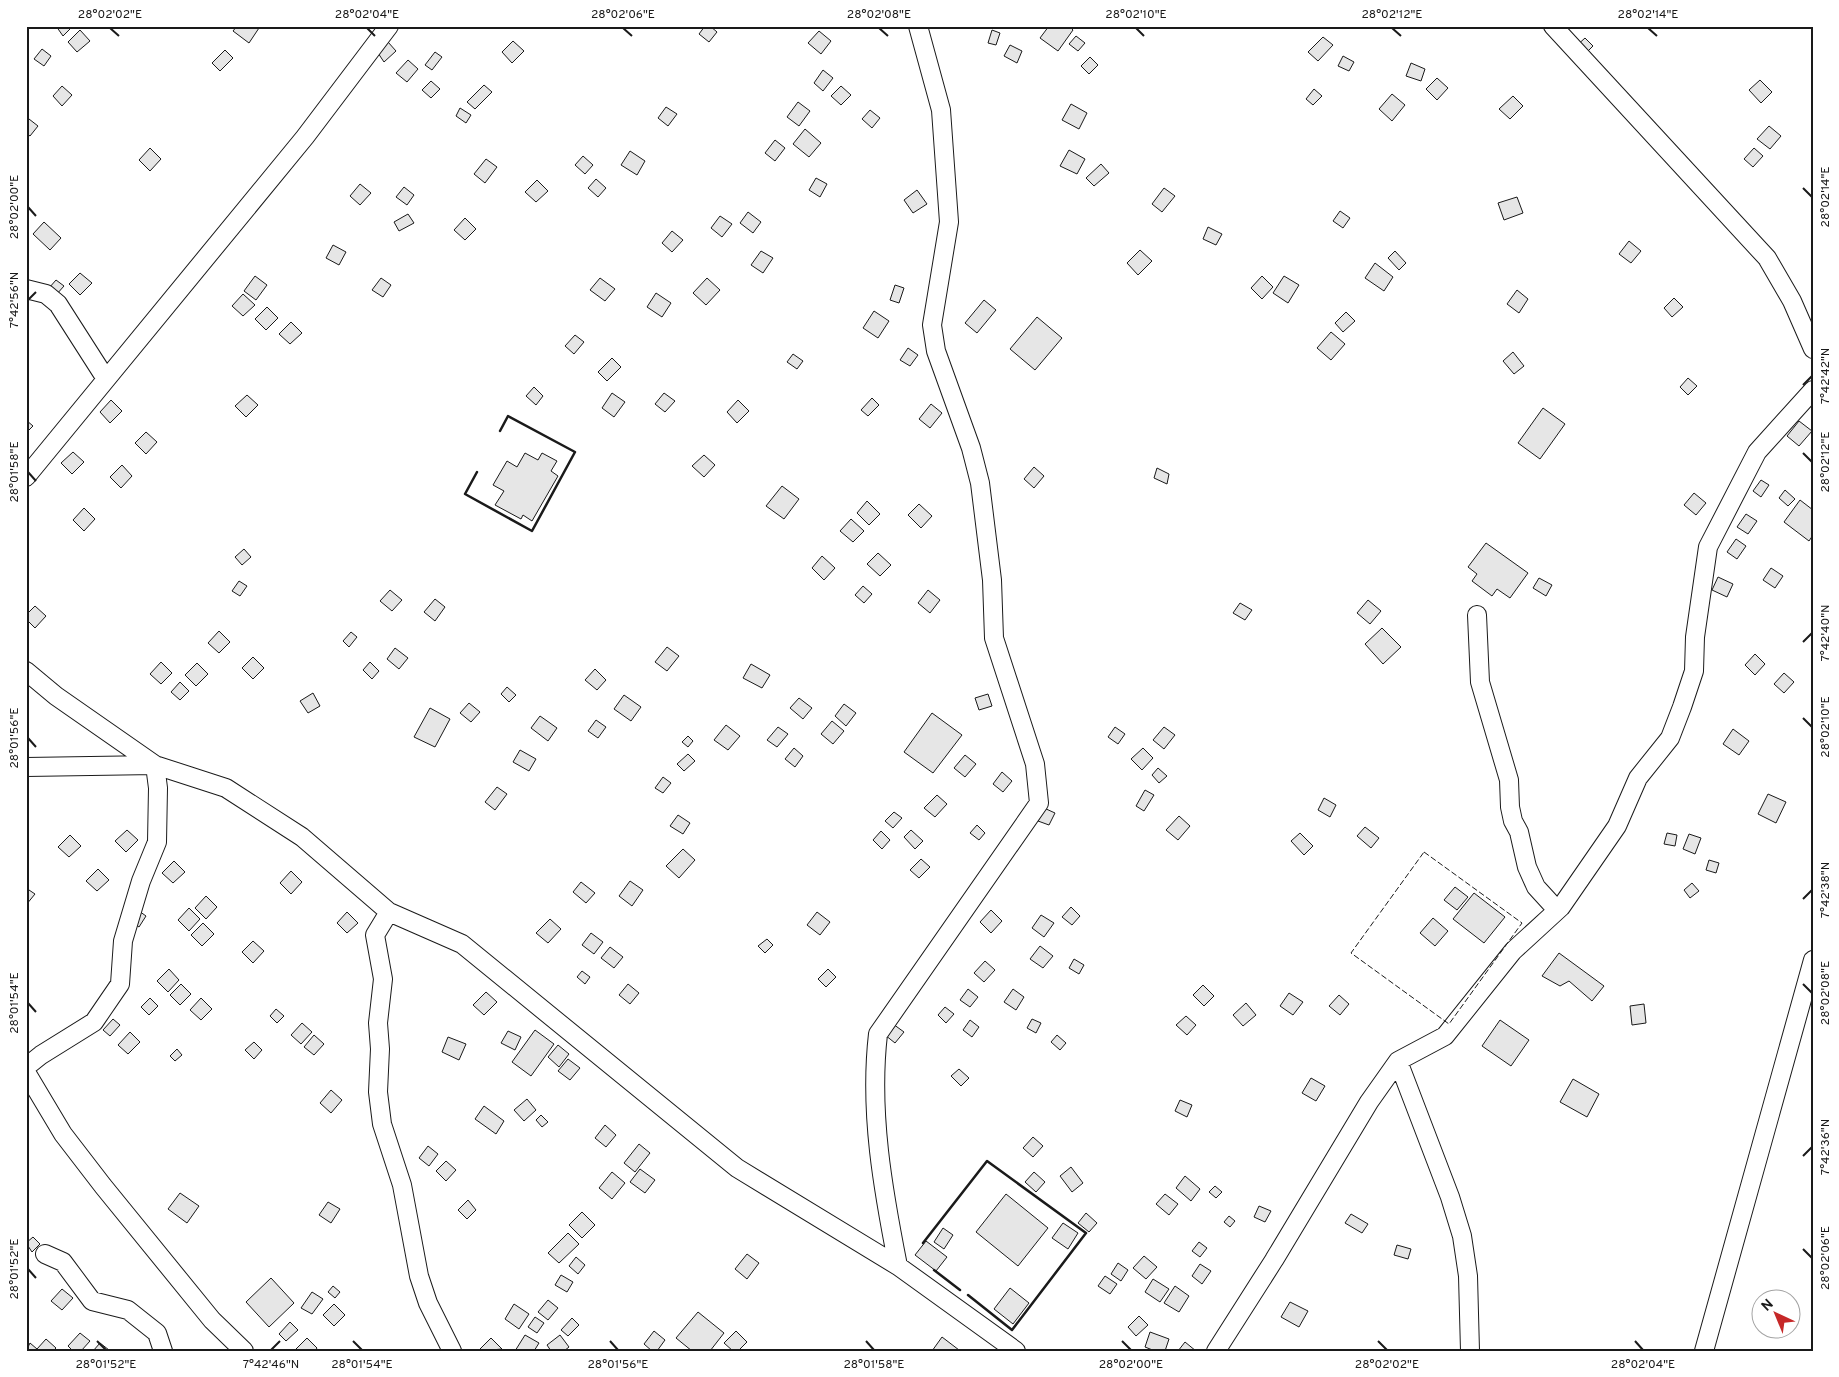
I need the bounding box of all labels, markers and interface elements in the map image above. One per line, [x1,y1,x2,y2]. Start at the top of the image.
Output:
text: 28°02'02"E [78,7,142,23]
text: 28°02'04"E [335,7,399,23]
text: 28°02'06"E [591,7,655,23]
text: 28°02'08"E [847,7,911,23]
text: 28°02'10"E [1105,7,1167,23]
text: 28°02'12"E [1361,7,1423,23]
text: 28°02'14"E [1618,7,1678,23]
text: 28°02'14"E [1818,167,1834,227]
text: 28°02'00"E [7,175,23,239]
text: 7°42'56"N [7,272,23,328]
text: 7°42'42"N [1818,348,1834,404]
text: 28°02'12"E [1818,431,1834,493]
text: 28°01'58"E [7,441,23,503]
text: 7°42'40"N [1818,604,1834,662]
text: 28°02'10"E [1818,696,1834,758]
text: 28°01'56"E [7,708,23,768]
text: 7°42'38"N [1818,862,1834,918]
text: 28°02'08"E [1818,961,1834,1025]
text: 28°01'54"E [7,972,23,1034]
text: 7°42'36"N [1818,1119,1834,1175]
text: 28°02'06"E [1818,1226,1834,1290]
text: 28°01'52"E [7,1238,23,1300]
north arrow [1752,1290,1802,1340]
text: N [1758,1296,1778,1315]
text: 28°01'52"E [75,1357,137,1373]
text: 7°42'46"N [243,1357,299,1373]
text: 28°01'54"E [331,1357,393,1373]
text: 28°01'56"E [588,1357,648,1373]
text: 28°01'58"E [843,1357,905,1373]
text: 28°02'00"E [1099,1357,1163,1373]
text: 28°02'02"E [1355,1357,1419,1373]
text: 28°02'04"E [1611,1357,1675,1373]

